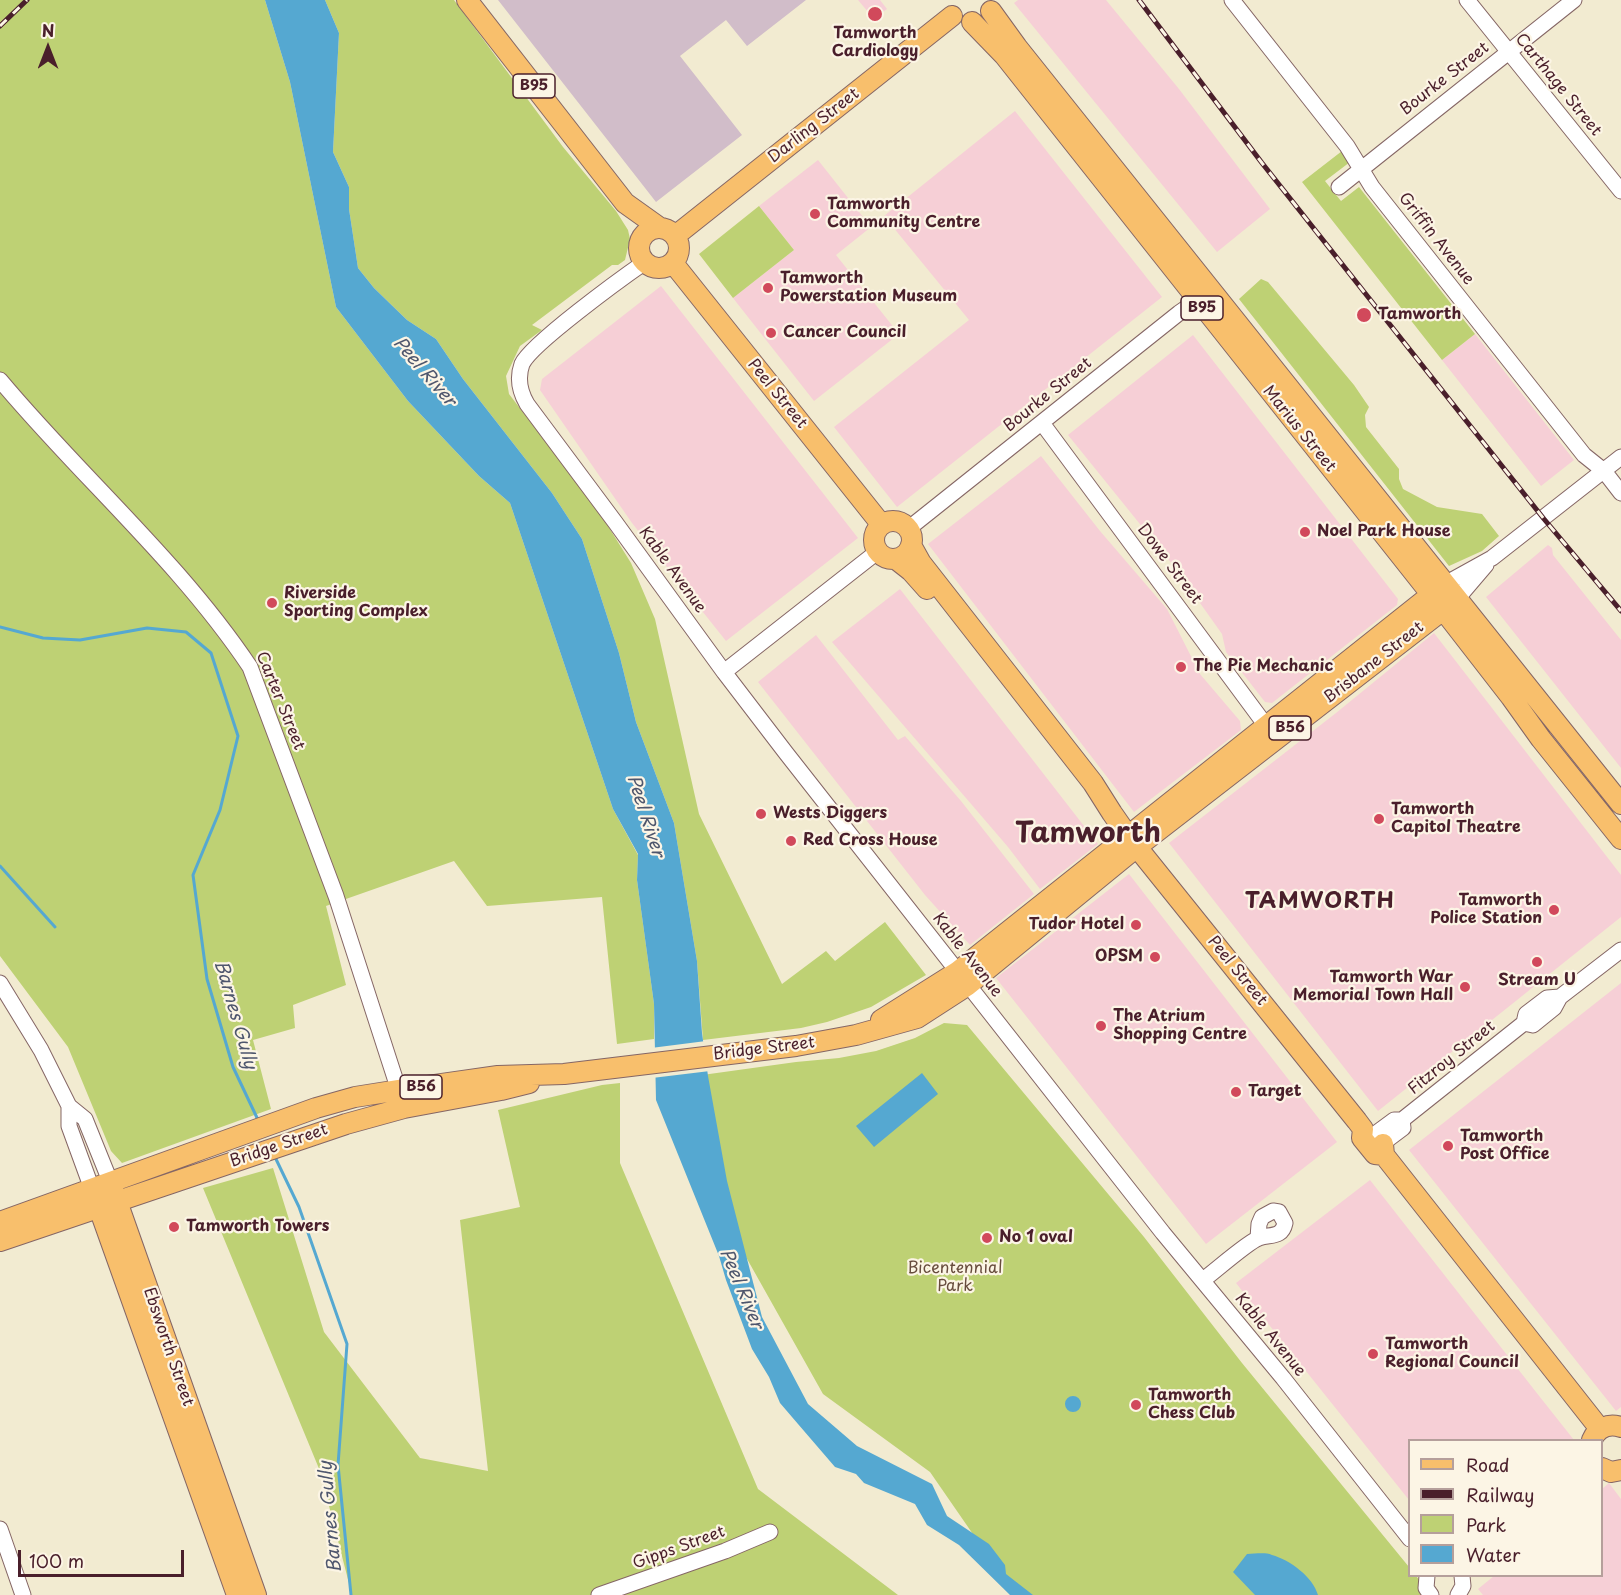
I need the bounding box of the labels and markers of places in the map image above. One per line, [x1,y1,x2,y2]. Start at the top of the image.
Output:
marker: Tamworth Cardiology [866,5,884,23]
place label: Tamworth Cardiology [832,24,918,62]
place label: Tamworth Community Centre [827,195,980,233]
marker: Tamworth Community Centre [808,207,822,221]
place label: Tamworth Powerstation Museum [780,269,957,307]
marker: Tamworth Powerstation Museum [761,281,775,295]
place label: Tamworth [1378,305,1461,325]
marker: Tamworth [1355,306,1373,324]
place label: Cancer Council [783,323,906,343]
marker: Cancer Council [764,326,778,340]
place label: Noel Park House [1317,522,1450,542]
marker: Noel Park House [1298,525,1312,539]
place label: Riverside Sporting Complex [284,584,428,622]
marker: Riverside Sporting Complex [265,596,279,610]
place label: The Pie Mechanic [1193,657,1333,677]
marker: The Pie Mechanic [1174,660,1188,674]
place label: Tamworth Capitol Theatre [1391,800,1521,838]
place label: Wests Diggers [773,804,887,824]
marker: Wests Diggers [754,807,768,821]
marker: Tamworth Capitol Theatre [1372,812,1386,826]
place label: Red Cross House [803,831,937,851]
marker: Red Cross House [784,834,798,848]
place label: Tamworth Police Station [1430,891,1542,929]
marker: Tamworth Police Station [1547,903,1561,917]
place label: Tudor Hotel [1029,915,1124,935]
marker: Tudor Hotel [1129,918,1143,932]
place label: OPSM [1095,947,1143,967]
marker: OPSM [1148,950,1162,964]
marker: Stream U [1530,955,1544,969]
place label: Tamworth War Memorial Town Hall [1293,968,1453,1006]
place label: Stream U [1498,971,1576,991]
marker: Tamworth War Memorial Town Hall [1458,980,1472,994]
place label: The Atrium Shopping Centre [1113,1007,1247,1045]
marker: The Atrium Shopping Centre [1094,1019,1108,1033]
place label: Target [1248,1082,1301,1102]
marker: Target [1229,1085,1243,1099]
place label: Tamworth Post Office [1460,1127,1549,1165]
marker: Tamworth Post Office [1441,1139,1455,1153]
place label: Tamworth Towers [186,1217,329,1237]
marker: Tamworth Towers [167,1220,181,1234]
place label: No 1 oval [999,1228,1073,1248]
marker: No 1 oval [980,1231,994,1245]
place label: Tamworth Regional Council [1385,1335,1519,1373]
marker: Tamworth Regional Council [1366,1347,1380,1361]
place label: Tamworth Chess Club [1148,1386,1235,1424]
marker: Tamworth Chess Club [1129,1398,1143,1412]

